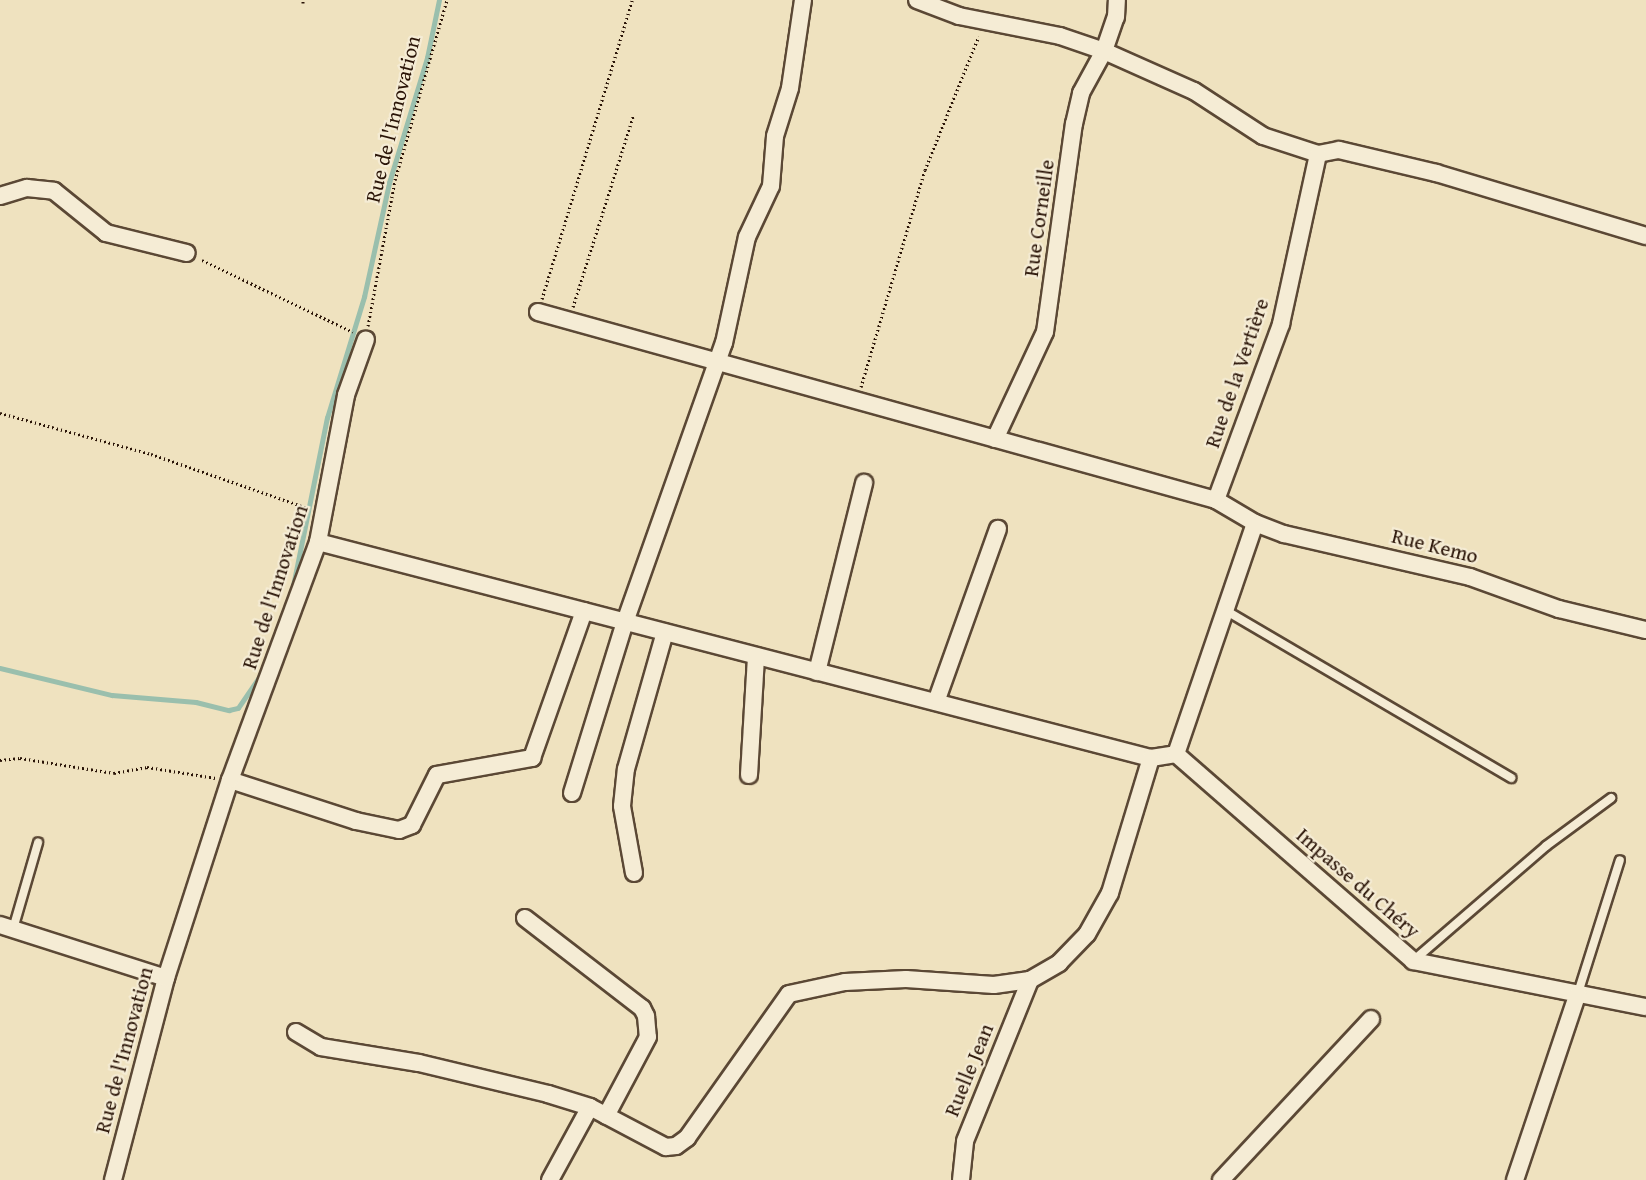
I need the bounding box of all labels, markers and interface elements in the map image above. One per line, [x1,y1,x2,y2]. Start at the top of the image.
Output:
street label: Rue de l'Innovation [360,33,426,205]
street label: Rue Corneille [1018,158,1060,278]
street label: Rue de la Vertière [1200,295,1274,451]
street label: Rue de l'Innovation [237,502,313,672]
street label: Rue Kemo [1389,523,1481,569]
street label: Impasse du Chéry [1291,823,1425,943]
street label: Rue de l'Innovation [90,964,158,1136]
street label: Ruelle Jean [939,1020,999,1120]

